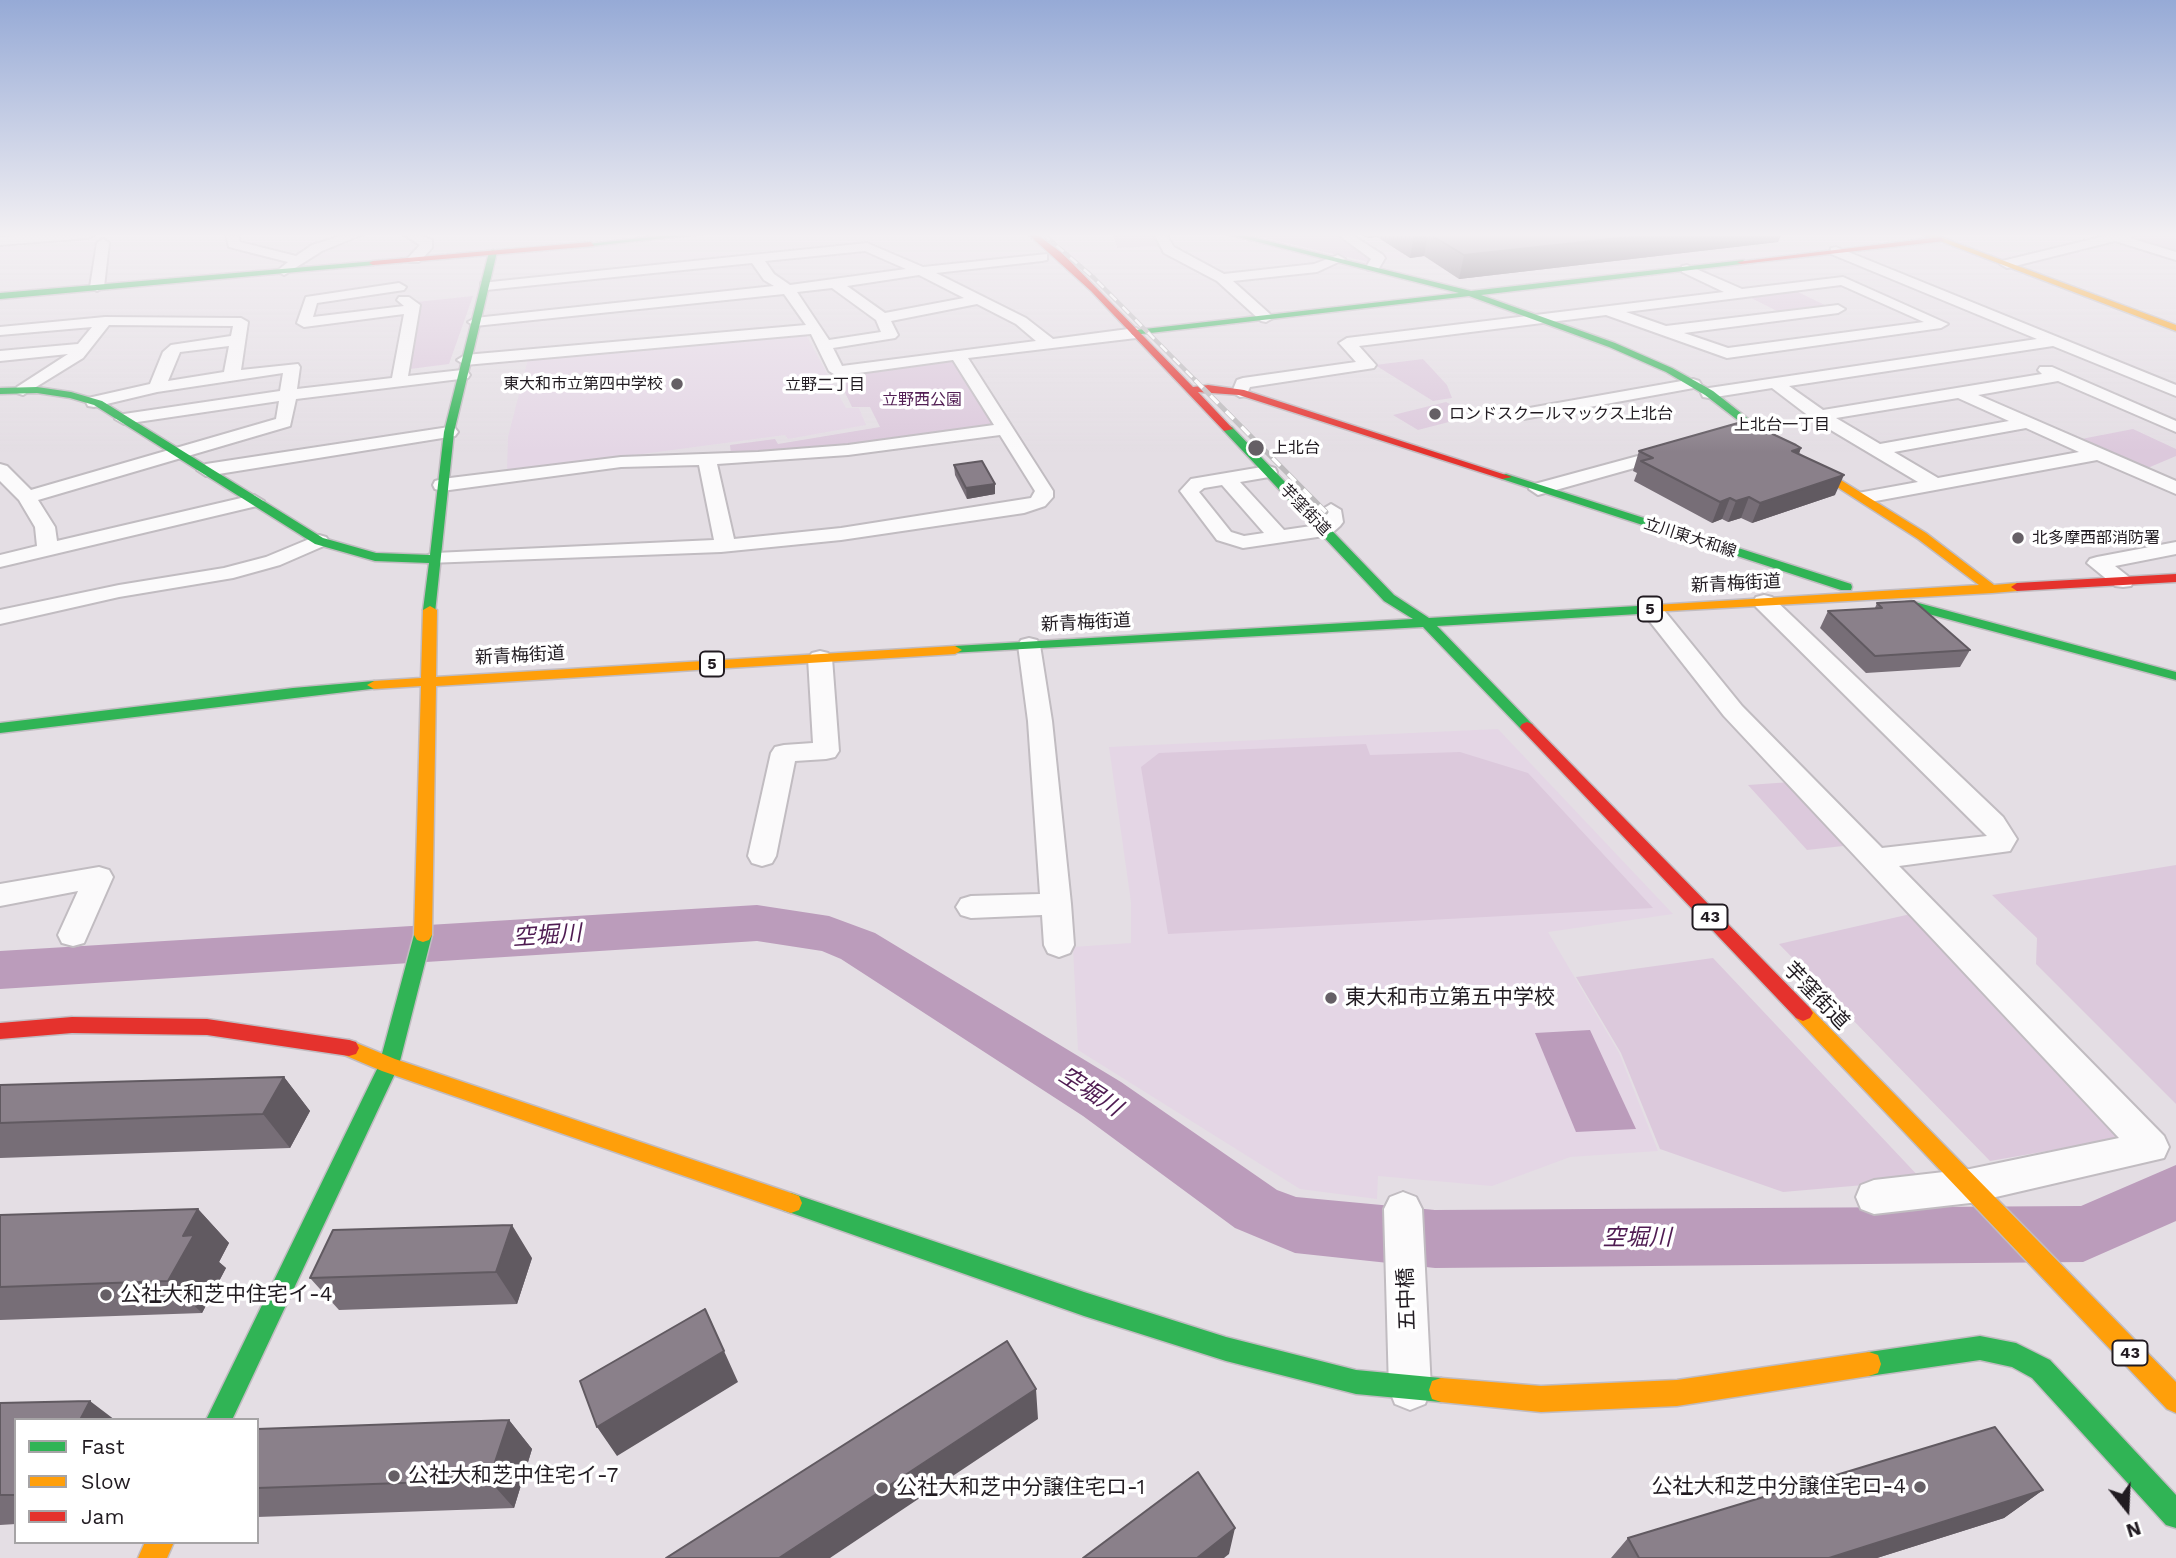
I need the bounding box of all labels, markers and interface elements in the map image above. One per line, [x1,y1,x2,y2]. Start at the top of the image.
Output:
place label: 東大和市立第四中学校 [503,374,663,394]
district label: 立野二丁目 [785,375,865,395]
marker: 東大和市立第四中学校 [669,376,685,392]
park label: 立野西公園 [882,390,962,410]
place label: ロンドスクールマックス上北台 [1449,404,1673,424]
marker: ロンドスクールマックス上北台 [1427,406,1443,422]
district label: 上北台一丁目 [1734,415,1830,435]
marker: 上北台 [1246,438,1266,458]
place label: 上北台 [1272,438,1320,458]
street label: 芋窪街道 [1276,480,1334,540]
street label: 立川東大和線 [1641,514,1739,562]
place label: 北多摩西部消防署 [2032,528,2160,548]
marker: 北多摩西部消防署 [2010,530,2026,546]
street label: 新青梅街道 [1690,571,1782,597]
road number: 5 [1638,596,1662,622]
street label: 新青梅街道 [1040,610,1132,636]
street label: 新青梅街道 [474,643,566,669]
road number: 5 [700,652,724,677]
road number: 43 [1692,904,1728,930]
water label: 空堀川 [512,920,582,952]
street label: 芋窪街道 [1778,957,1854,1035]
place label: 東大和市立第五中学校 [1345,985,1555,1011]
marker: 東大和市立第五中学校 [1323,990,1339,1006]
water label: 空堀川 [1054,1062,1126,1122]
water label: 空堀川 [1603,1224,1671,1252]
street label: 五中橋 [1393,1267,1421,1331]
place label: 公社大和芝中住宅イ-4 [120,1282,333,1308]
marker: 公社大和芝中住宅イ-4 [98,1287,114,1303]
road number: 43 [2112,1340,2148,1366]
legend [14,1418,259,1544]
text: Fast [81,1434,125,1459]
place label: 公社大和芝中住宅イ-7 [408,1463,618,1489]
marker: 公社大和芝中住宅イ-7 [386,1468,402,1484]
text: Slow [81,1469,131,1494]
place label: 公社大和芝中分譲住宅ロ-4 [1651,1474,1906,1500]
north arrow [2092,1474,2162,1544]
place label: 公社大和芝中分譲住宅ロ-1 [896,1475,1145,1501]
marker: 公社大和芝中分譲住宅ロ-4 [1912,1479,1928,1495]
marker: 公社大和芝中分譲住宅ロ-1 [874,1480,890,1496]
text: Jam [81,1504,124,1529]
text: N [2123,1516,2144,1543]

